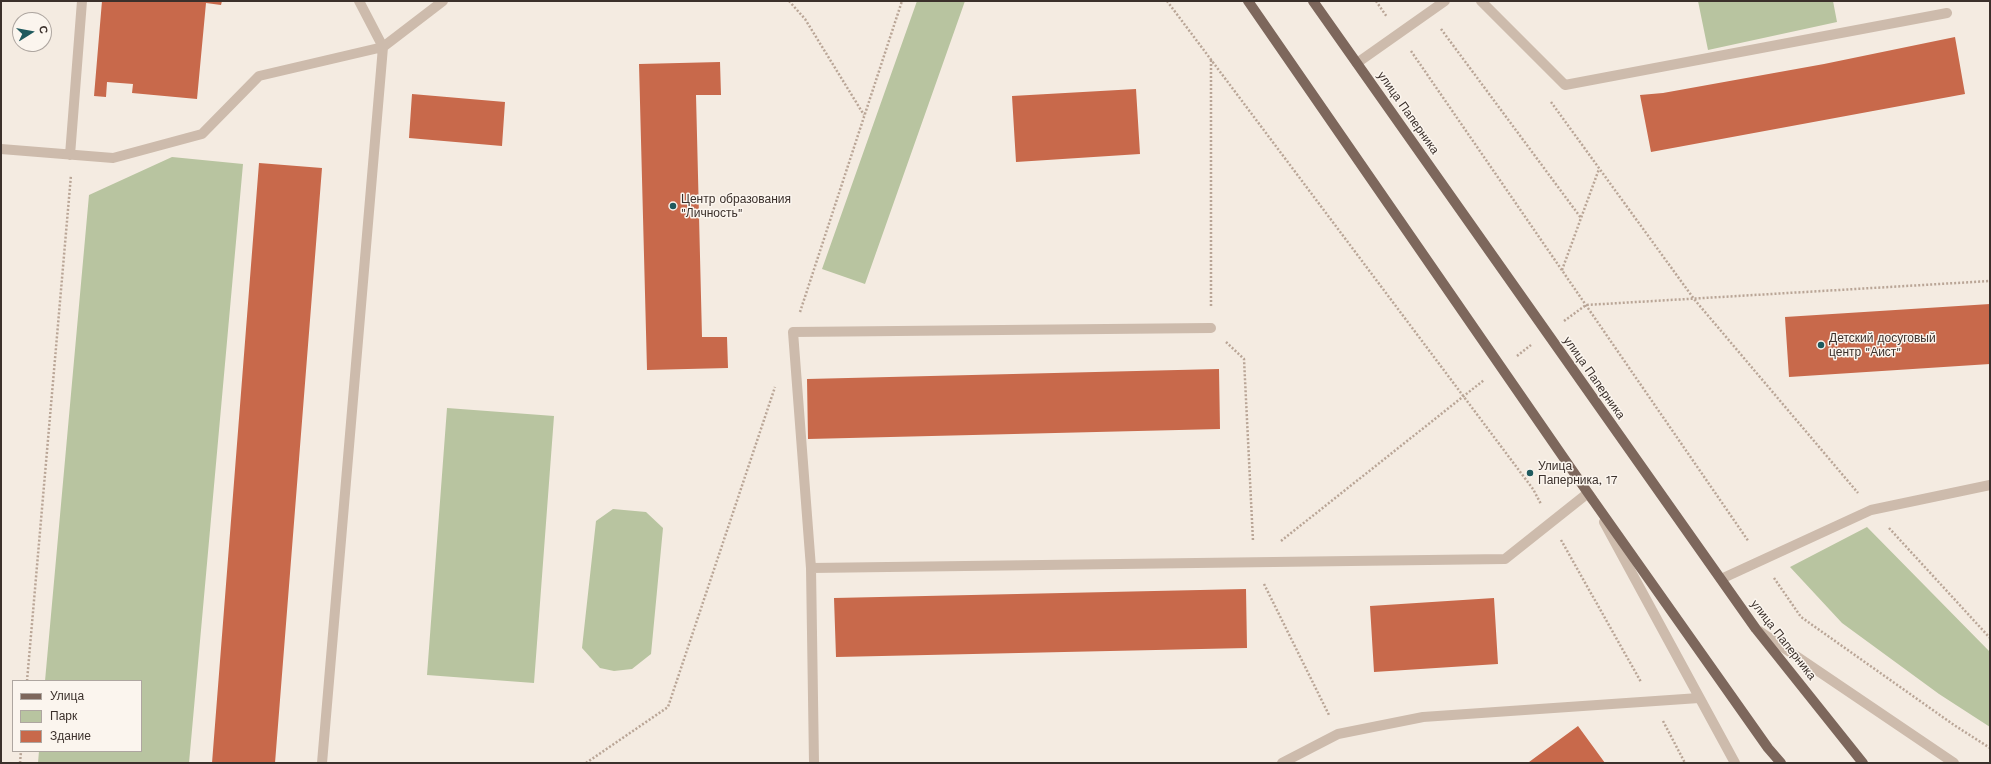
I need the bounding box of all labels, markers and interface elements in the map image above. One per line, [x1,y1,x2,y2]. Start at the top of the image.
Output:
north arrow [12,12,52,52]
text: С [36,25,50,35]
street label: улица Паперника [1374,69,1442,157]
place label: Центр образования "Личность" [681,192,791,220]
marker: Центр образования "Личность" [668,201,678,211]
place label: Детский досуговый центр "Аист" [1829,331,1936,359]
street label: улица Паперника [1560,334,1628,422]
marker: Детский досуговый центр "Аист" [1816,340,1826,350]
place label: Улица Паперника, 17 [1538,459,1617,487]
marker: Улица Паперника, 17 [1525,468,1535,478]
street label: улица Паперника [1747,597,1819,683]
legend [12,680,142,752]
text: Улица [50,689,84,703]
text: Парк [50,709,77,723]
text: Здание [50,729,91,743]

